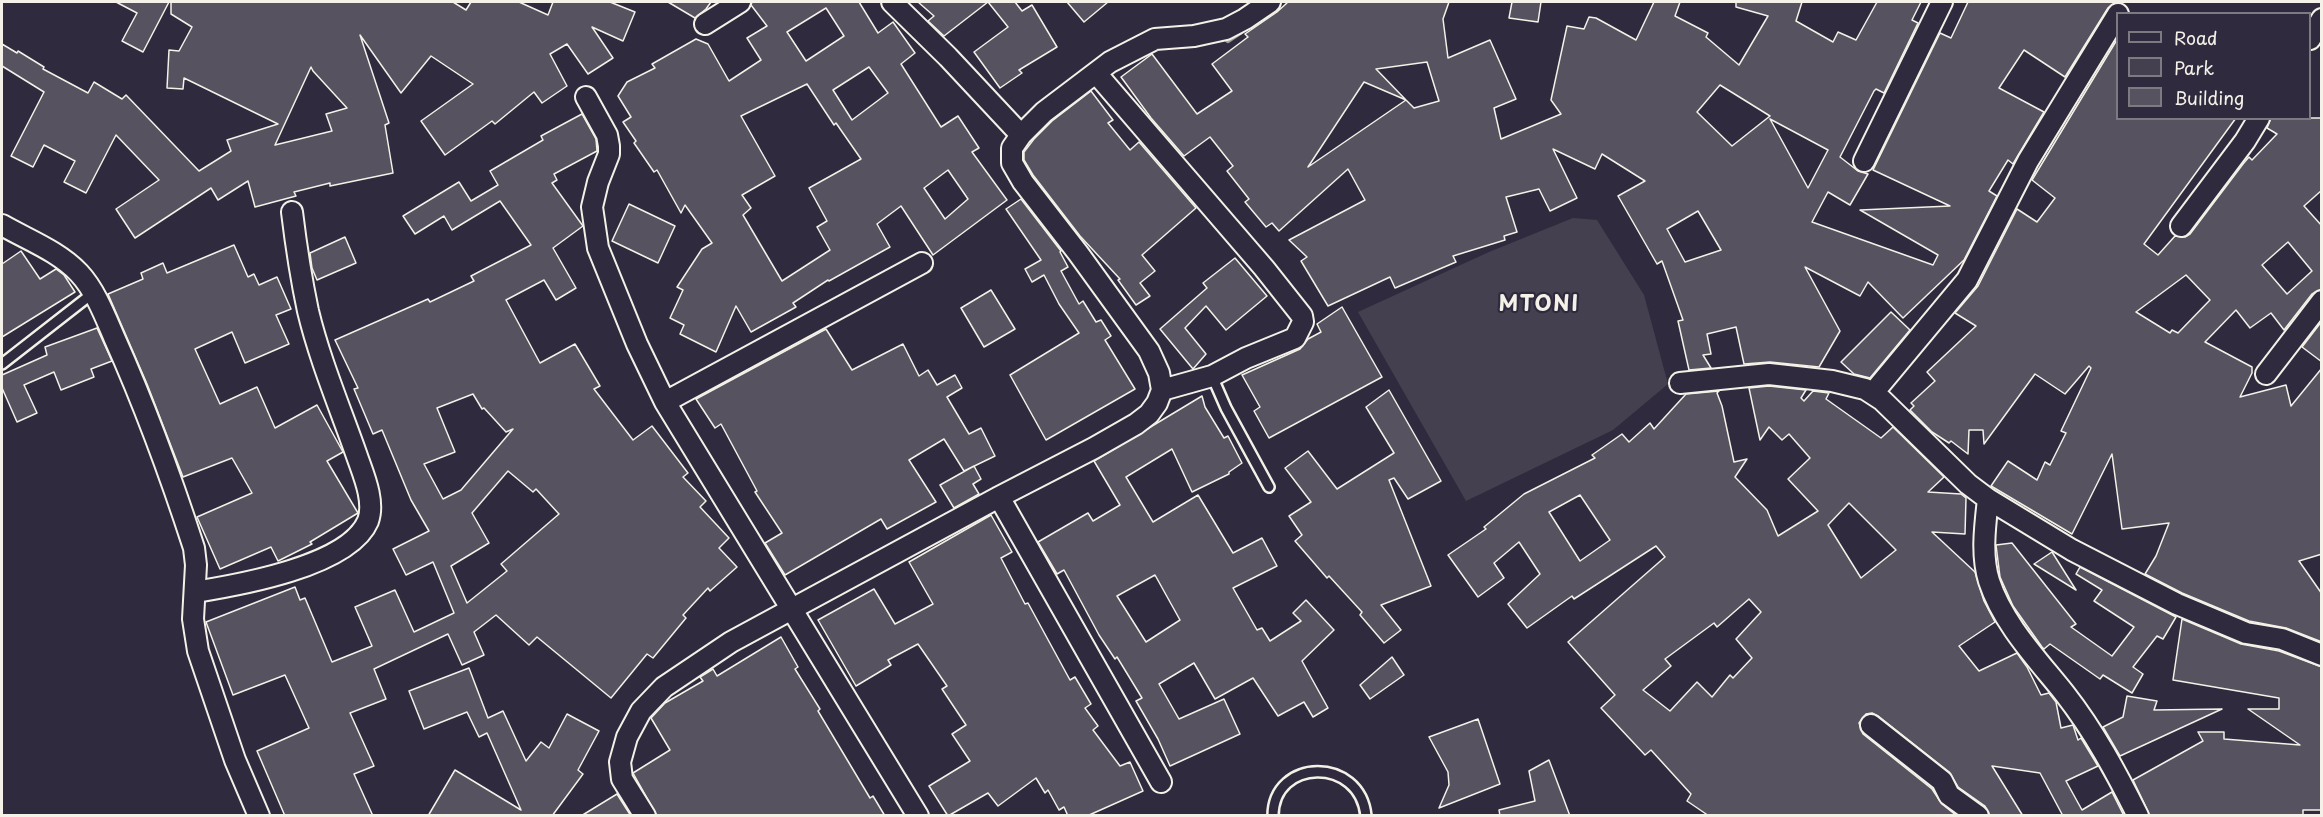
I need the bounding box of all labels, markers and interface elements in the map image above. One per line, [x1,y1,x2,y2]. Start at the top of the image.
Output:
legend [2116,12,2311,120]
text: Road [2174,24,2218,51]
text: Park [2174,54,2214,81]
text: Building [2174,84,2244,111]
district label: MTONI [1500,292,1578,318]

